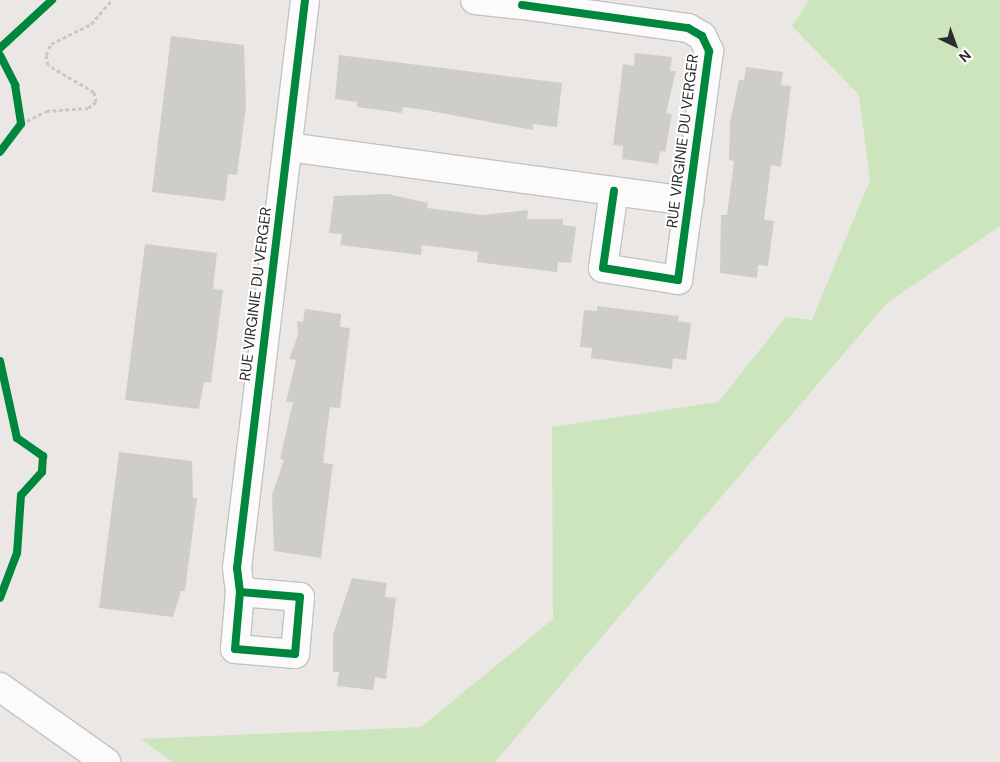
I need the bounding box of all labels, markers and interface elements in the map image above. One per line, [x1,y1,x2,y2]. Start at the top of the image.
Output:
north arrow [930,20,980,70]
text: N [955,46,975,66]
street label: RUE VIRGINIE DU VERGER [663,53,703,229]
street label: RUE VIRGINIE DU VERGER [236,206,276,382]

